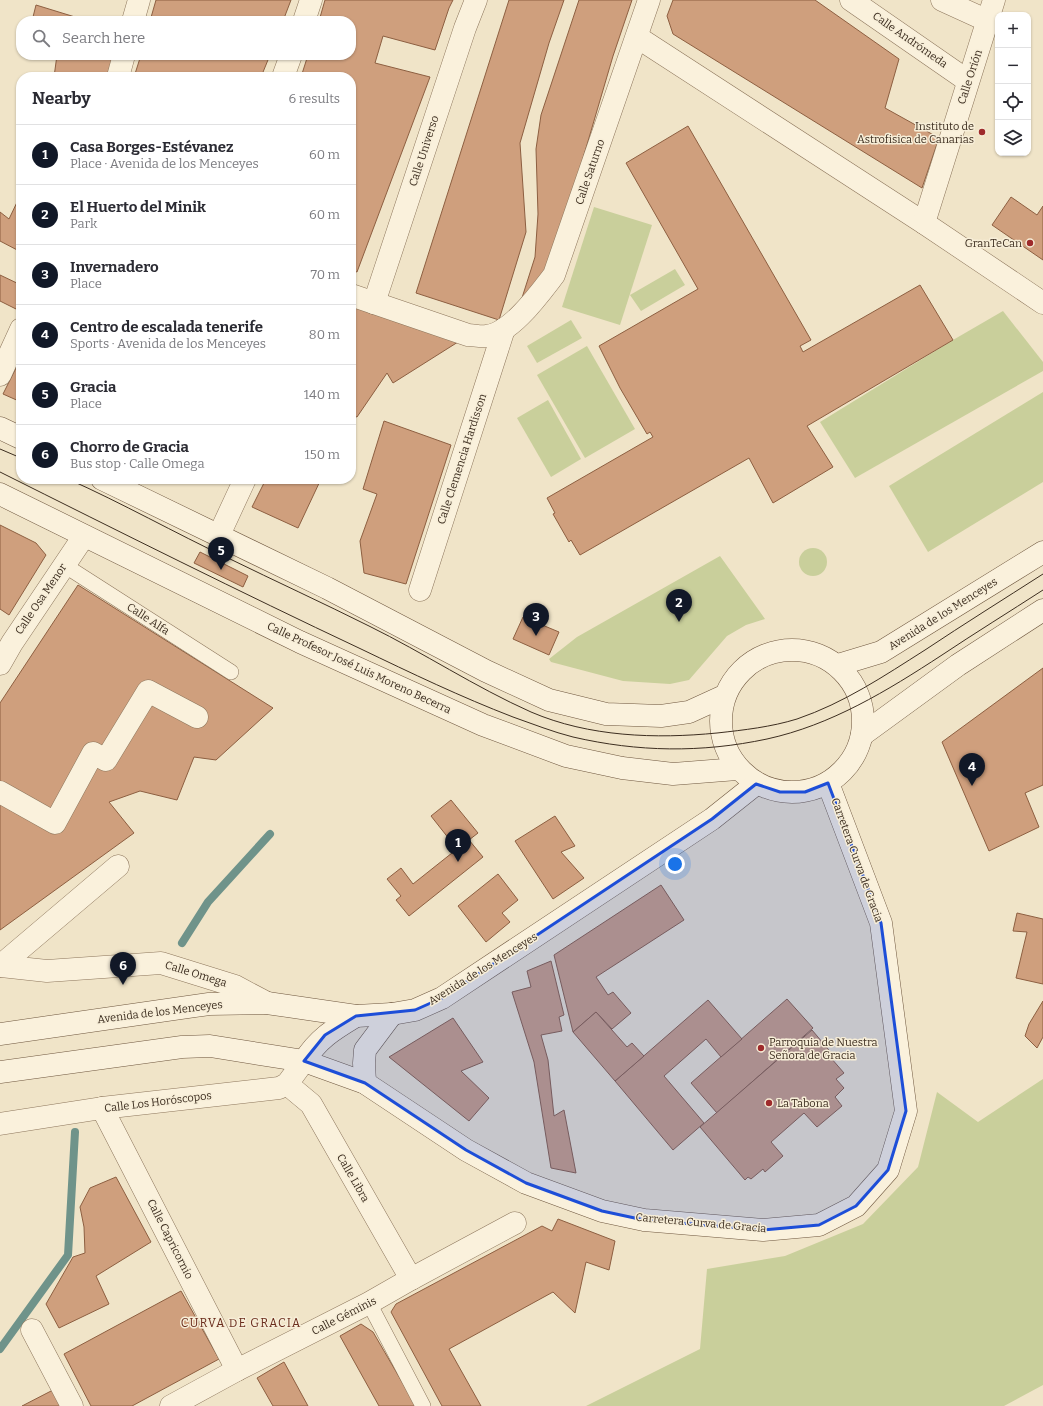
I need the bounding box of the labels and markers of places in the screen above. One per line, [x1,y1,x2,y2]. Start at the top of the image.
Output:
place label: Instituto de Astrofisica de Canarias [857,120,974,146]
marker: Instituto de Astrofisica de Canarias [977,127,987,137]
place label: GranTeCan [965,237,1022,250]
marker: GranTeCan [1025,238,1035,248]
pin: 5 [208,537,234,570]
pin: 2 [666,589,692,622]
pin: 3 [523,603,549,636]
pin: 4 [959,753,985,786]
pin: 1 [445,829,471,862]
pin: 6 [110,952,136,985]
place label: Parroquia de Nuestra Señora de Gracia [769,1036,878,1062]
marker: Parroquia de Nuestra Señora de Gracia [756,1043,766,1053]
place label: La Tabona [777,1097,829,1110]
marker: La Tabona [764,1098,774,1108]

